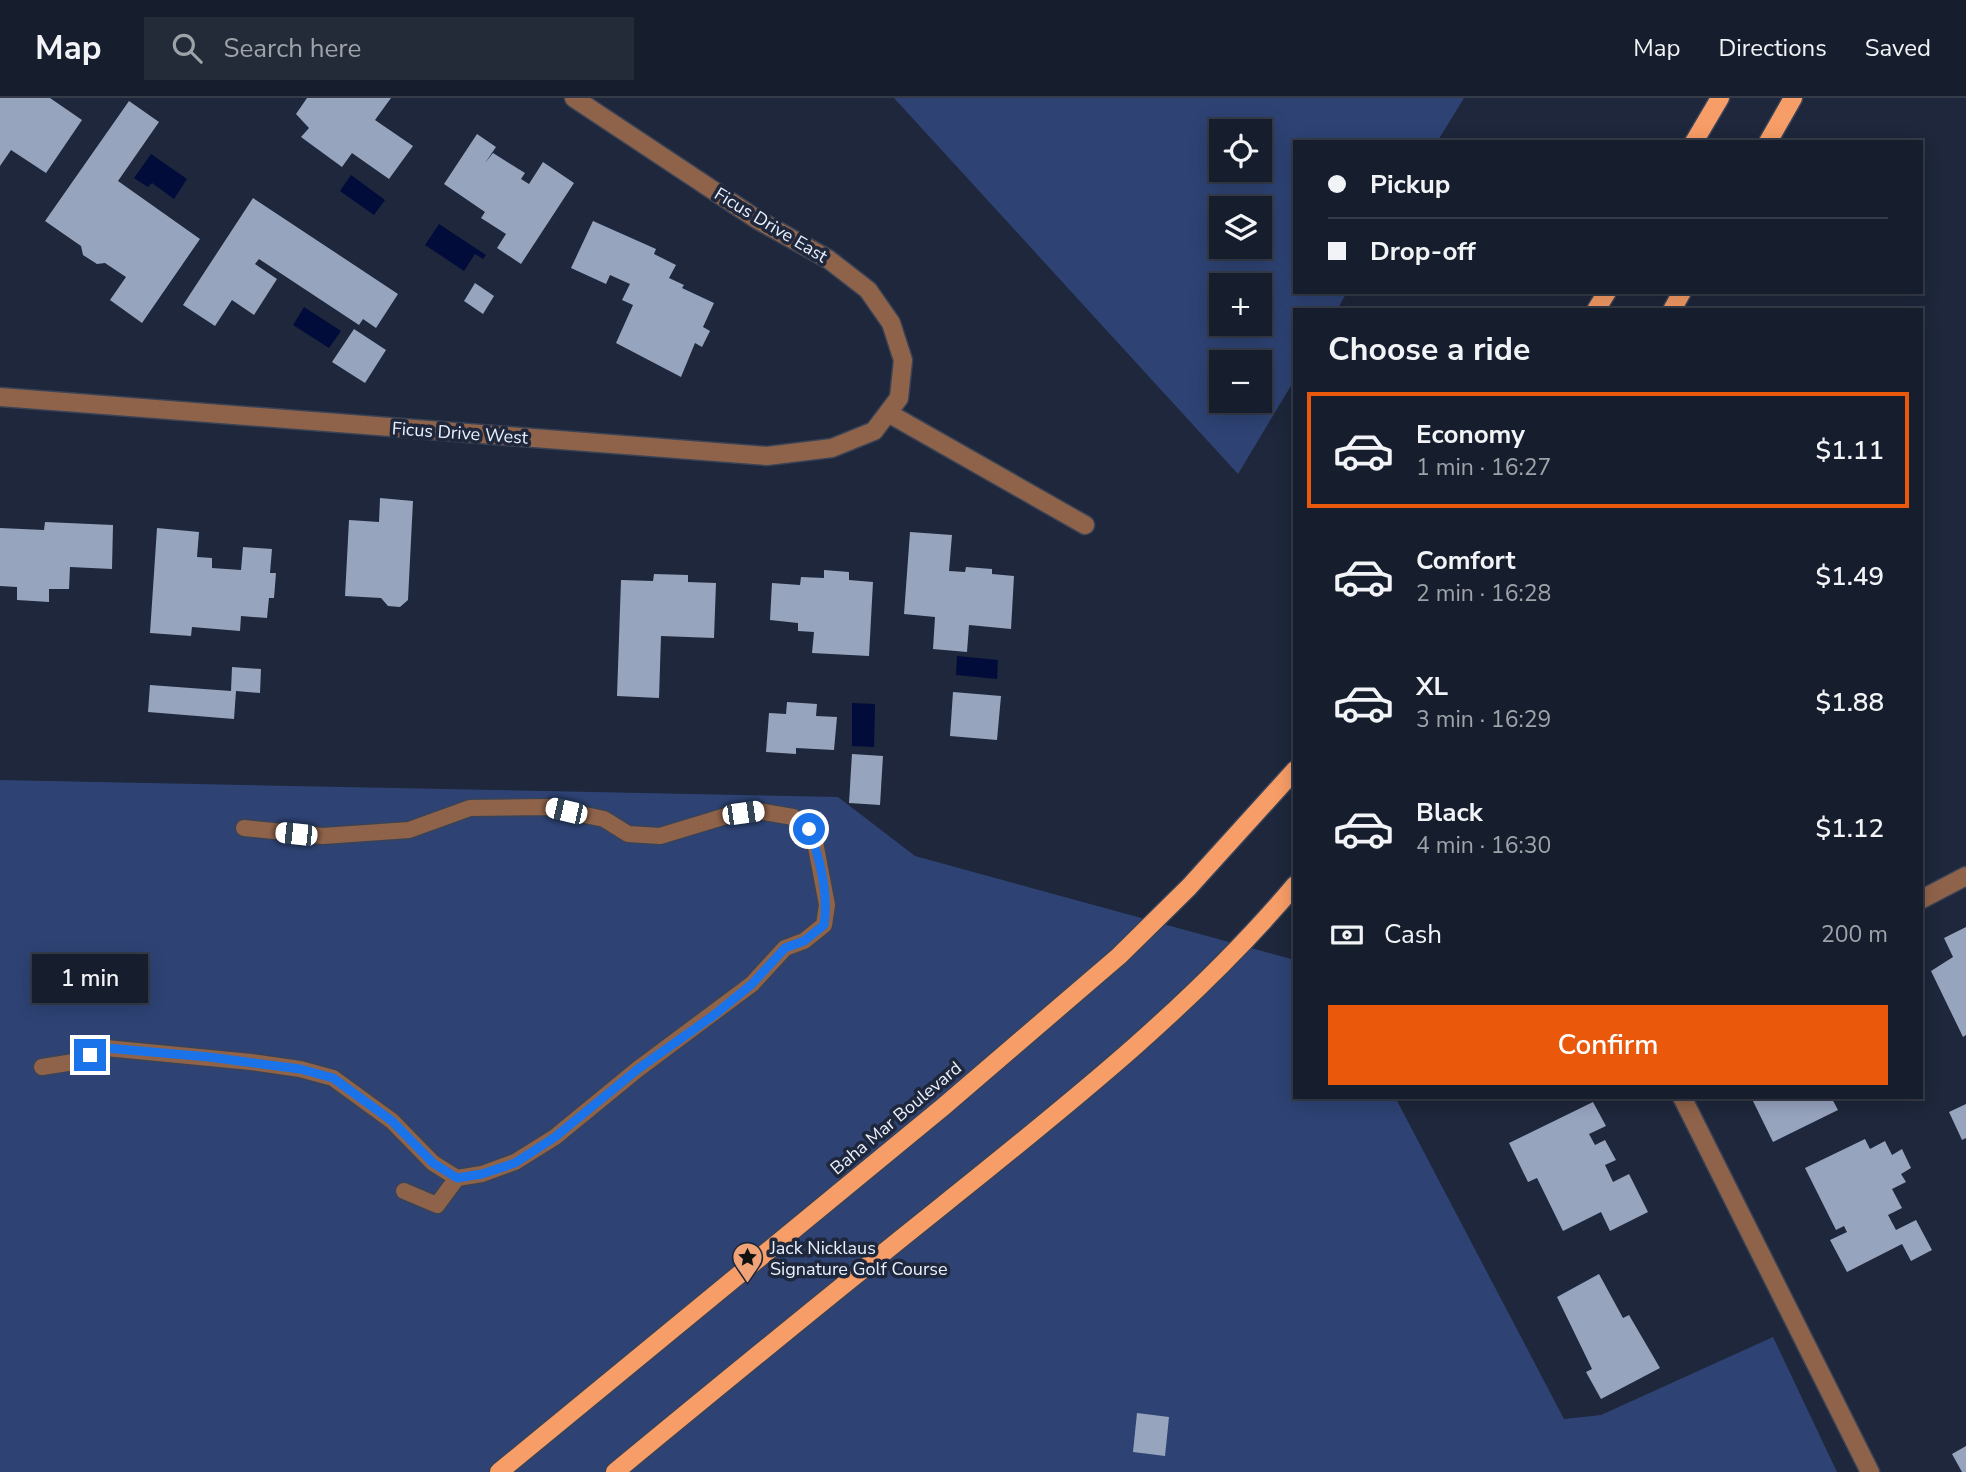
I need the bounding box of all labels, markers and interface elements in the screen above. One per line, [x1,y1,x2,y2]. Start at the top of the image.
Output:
search box [144,17,634,80]
text: Map [35,26,102,71]
icon: search [168,29,206,67]
text: Search here [224,31,361,66]
text: Map [1633,32,1680,64]
text: Directions [1718,32,1827,64]
text: Saved [1865,32,1931,64]
map controls [1209,119,1272,413]
button: locate [1209,119,1272,182]
text: Pickup [1370,167,1450,202]
street label: Ficus Drive East [710,182,833,269]
button: layers [1209,196,1272,259]
text: Drop-off [1370,234,1476,269]
button: + [1209,273,1272,336]
text: Choose a ride [1328,328,1530,371]
button: − [1209,350,1272,413]
street label: Ficus Drive West [391,416,530,450]
text: Economy [1416,417,1525,452]
icon: car [1332,419,1395,482]
text: $1.11 [1815,433,1884,468]
text: 1 min · 16:27 [1416,452,1551,483]
text: Comfort [1416,543,1516,578]
icon: car [1332,545,1395,608]
text: $1.49 [1815,559,1884,594]
text: 2 min · 16:28 [1416,578,1551,609]
text: XL [1416,669,1448,704]
icon: car [1332,671,1395,734]
text: $1.88 [1815,685,1884,720]
text: 3 min · 16:29 [1416,704,1551,735]
text: Black [1416,795,1483,830]
car [544,796,589,826]
icon: car [1332,797,1395,860]
car [721,800,766,826]
text: $1.12 [1815,811,1884,846]
route start [793,813,825,845]
car [275,821,318,847]
text: 4 min · 16:30 [1416,830,1551,861]
icon: cash [1328,916,1366,954]
text: Cash [1384,917,1442,952]
text: 200 m [1821,919,1888,950]
callout: 1 min [32,954,148,1002]
text: 1 min [61,963,119,994]
button: Confirm [1328,1005,1888,1085]
route end [74,1039,106,1071]
street label: Baha Mar Boulevard [825,1056,967,1180]
place label: Jack Nicklaus Signature Golf Course [769,1236,948,1281]
place icon: Jack Nicklaus Signature Golf Course [730,1241,764,1285]

